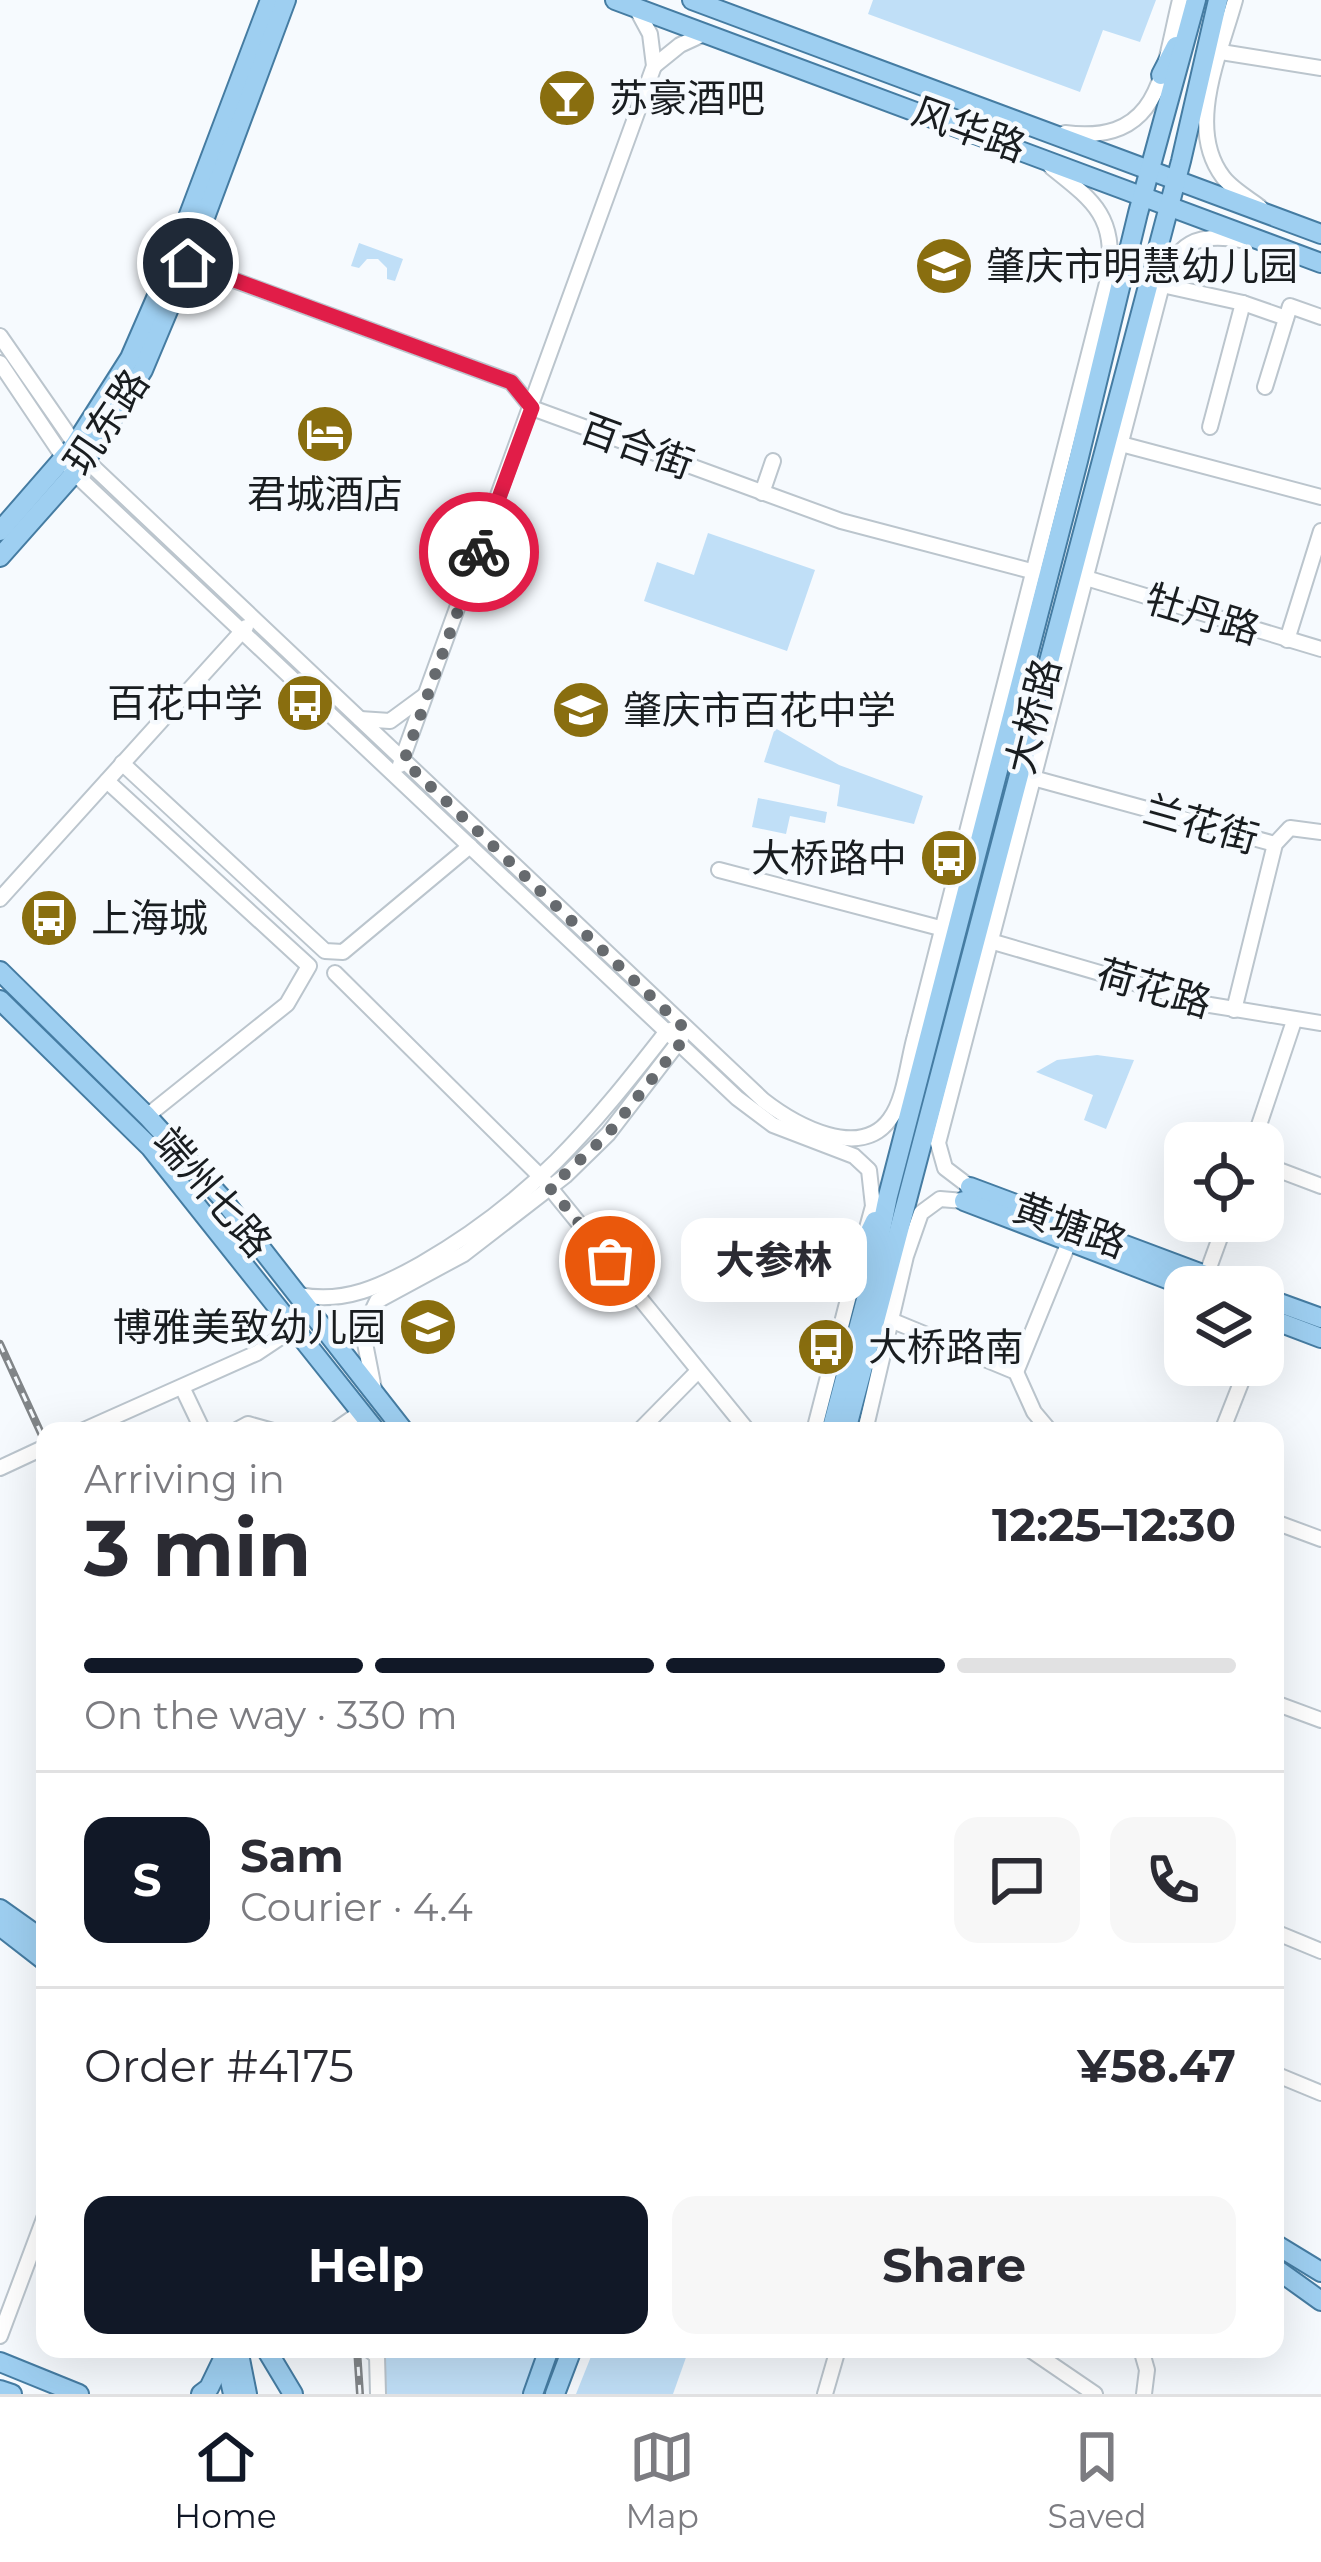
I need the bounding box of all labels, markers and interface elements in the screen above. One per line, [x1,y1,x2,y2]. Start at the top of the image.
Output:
bar icon: 苏豪酒吧 [536,67,598,129]
place label: 苏豪酒吧 [609,74,765,122]
street label: 风华路 [906,86,1032,172]
pin [137,212,239,314]
icon: home [155,230,221,296]
school or university icon: 肇庆市明慧幼儿园 [913,235,975,297]
place label: 肇庆市明慧幼儿园 [986,242,1298,290]
street label: 玑东路 [53,360,159,484]
hotel icon: 君城酒店 [294,403,356,465]
street label: 百合街 [574,403,700,489]
place label: 君城酒店 [247,470,403,518]
courier [419,492,539,612]
icon: bike [446,519,512,585]
street label: 牡丹路 [1140,574,1266,654]
street label: 大桥路 [996,653,1070,779]
bus stop icon: 百花中学 [274,672,336,734]
place label: 百花中学 [107,679,263,727]
school or university icon: 肇庆市百花中学 [550,679,612,741]
place label: 肇庆市百花中学 [623,686,896,734]
street label: 兰花街 [1138,785,1264,863]
bus stop icon: 大桥路中 [918,827,980,889]
place label: 大桥路中 [751,834,907,882]
bus stop icon: 上海城 [18,887,80,949]
place label: 上海城 [91,894,208,942]
street label: 荷花路 [1091,949,1217,1027]
street label: 端州七路 [144,1117,282,1267]
map controls [1164,1122,1284,1386]
button: locate [1164,1122,1284,1242]
street label: 黄塘路 [1007,1182,1133,1268]
pin [559,1210,661,1312]
callout: 大参林 [682,1219,868,1303]
icon: bag [577,1228,643,1294]
text: 大参林 [715,1236,833,1284]
button: layers [1164,1266,1284,1386]
school or university icon: 博雅美致幼儿园 [397,1296,459,1358]
place label: 博雅美致幼儿园 [113,1303,386,1351]
bus stop icon: 大桥路南 [795,1316,857,1378]
place label: 大桥路南 [868,1323,1024,1371]
text: Arriving in [84,1455,285,1503]
text: 12:25–12:30 [992,1497,1236,1552]
text: 3 min [84,1500,311,1596]
text: On the way · 330 m [84,1691,458,1739]
button: chat [954,1817,1080,1943]
button: phone [1110,1817,1236,1943]
text: Sam [240,1828,344,1883]
text: S [133,1852,161,1907]
text: Courier · 4.4 [240,1883,473,1931]
text: Order #4175 [84,2038,354,2093]
text: ¥58.47 [1077,2038,1236,2093]
button: Help [84,2196,648,2334]
button: Share [672,2196,1236,2334]
tab: Home [174,2424,277,2536]
tab: Map [625,2424,699,2536]
tab: Saved [1048,2424,1147,2536]

